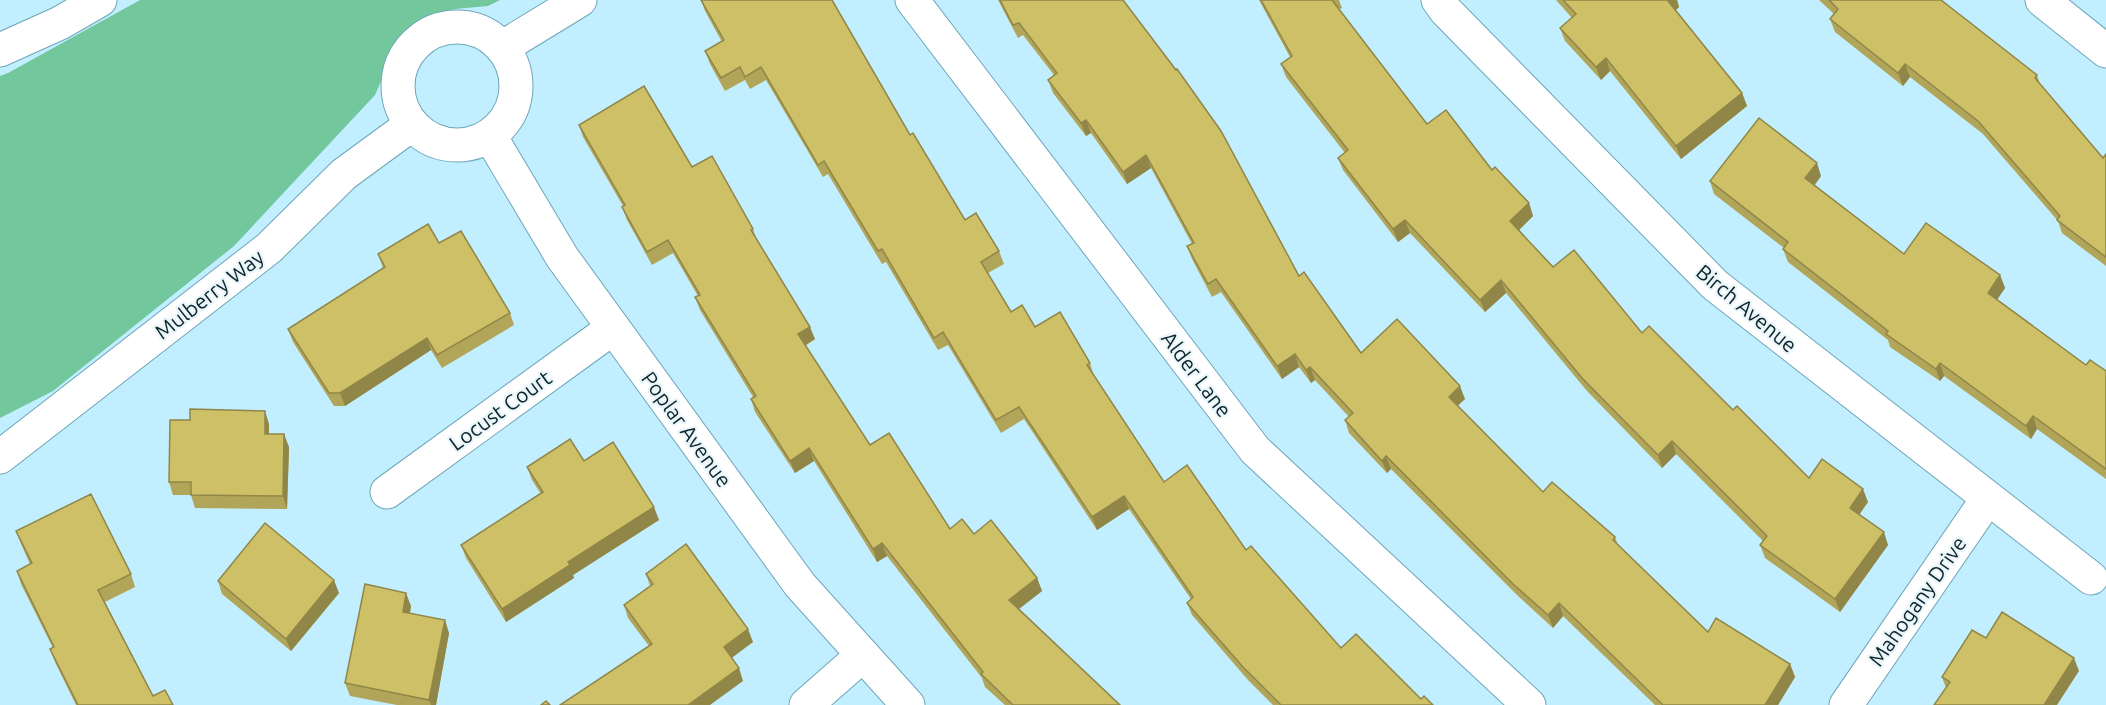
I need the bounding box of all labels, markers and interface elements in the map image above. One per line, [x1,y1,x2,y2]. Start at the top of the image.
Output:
street label: Mulberry Way [150,244,268,344]
street label: Birch Avenue [1692,259,1802,357]
street label: Alder Lane [1157,326,1237,422]
street label: Locust Court [444,365,556,455]
street label: Poplar Avenue [637,367,737,491]
street label: Mahogany Drive [1863,532,1971,670]

